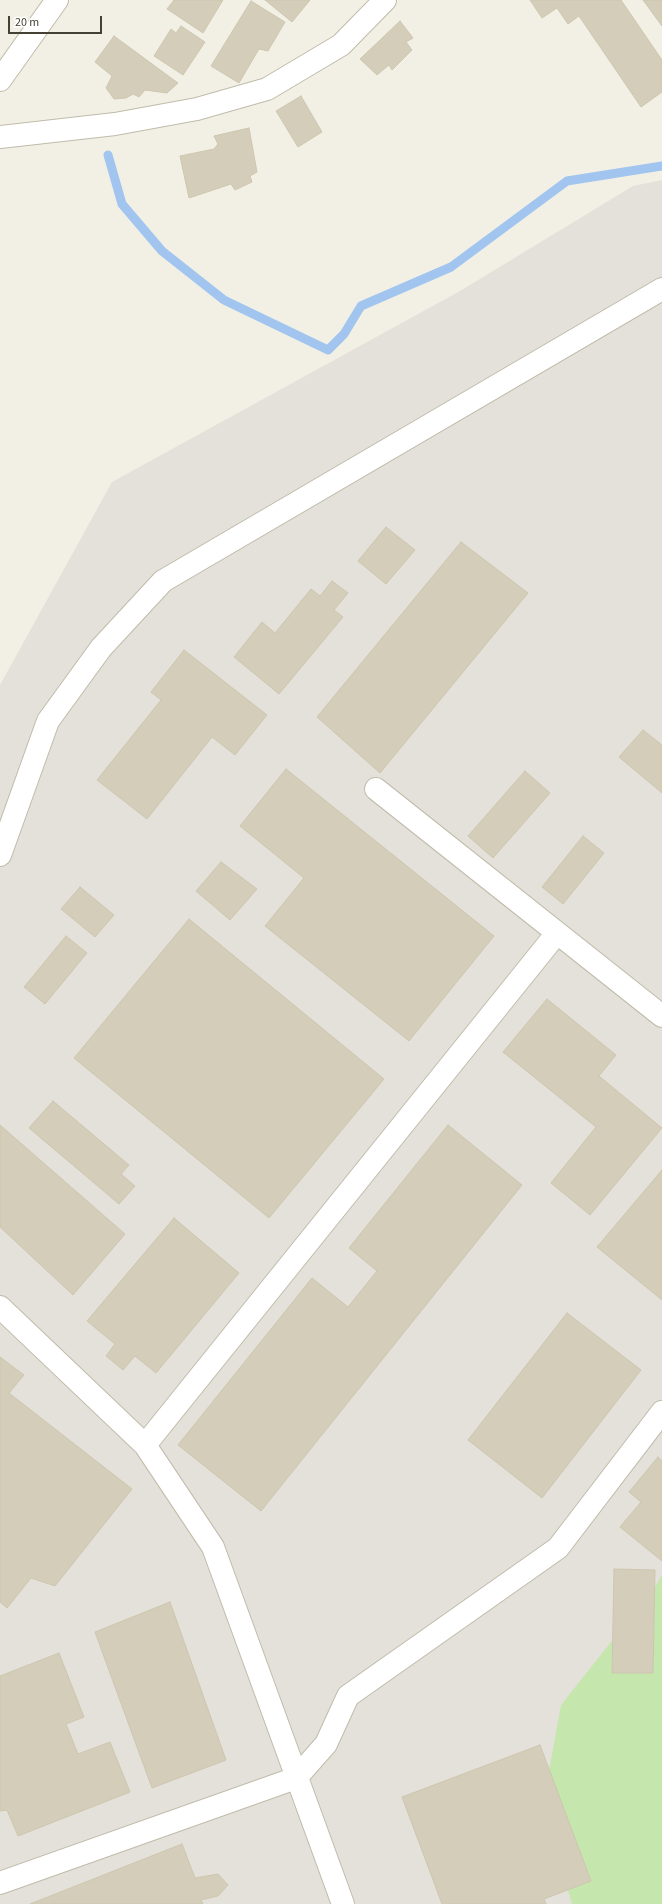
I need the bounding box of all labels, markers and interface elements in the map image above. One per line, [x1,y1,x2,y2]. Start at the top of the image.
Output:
scale bar [10,8,104,34]
text: 20 m [15,14,39,31]

